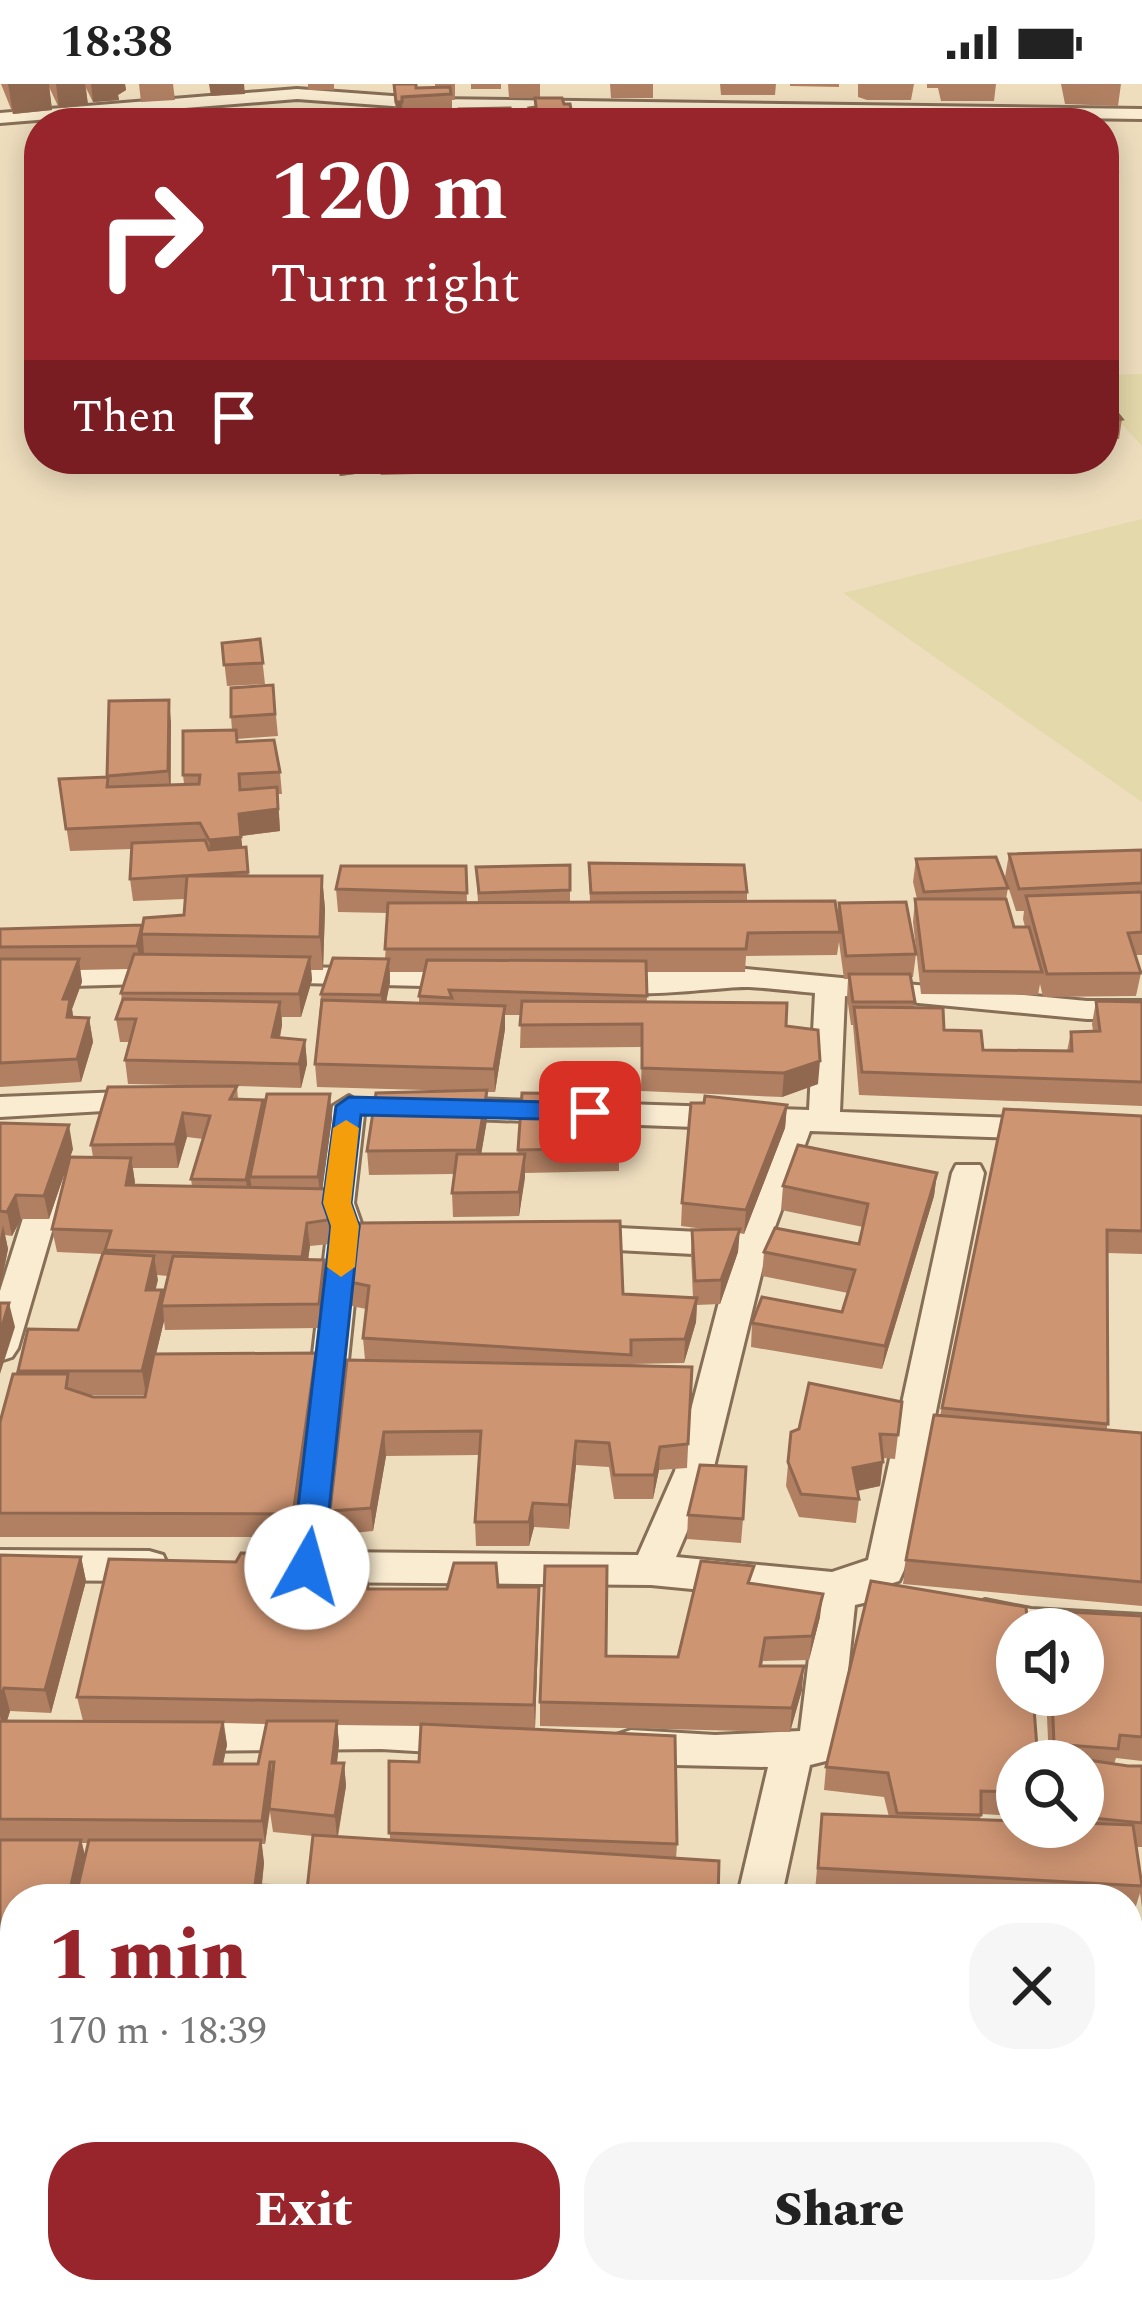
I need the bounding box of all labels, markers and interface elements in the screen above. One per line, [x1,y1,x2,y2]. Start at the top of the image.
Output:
text: 18:38 [60,8,173,77]
text: 120 m [270,129,508,257]
icon: right [72,156,228,312]
text: Turn right [270,244,520,326]
text: Then [72,383,177,452]
icon: arrive [201,384,267,450]
pin [539,1061,641,1163]
icon: arrive [557,1079,623,1145]
position arrow [244,1504,370,1630]
map controls [996,1608,1104,1848]
button: sound [996,1608,1104,1716]
button: search [996,1740,1104,1848]
text: 1 min [48,1902,247,2011]
button: close [969,1923,1095,2049]
text: 170 m · 18:39 [48,2002,267,2061]
button: Exit [48,2142,560,2280]
button: Share [584,2142,1095,2280]

